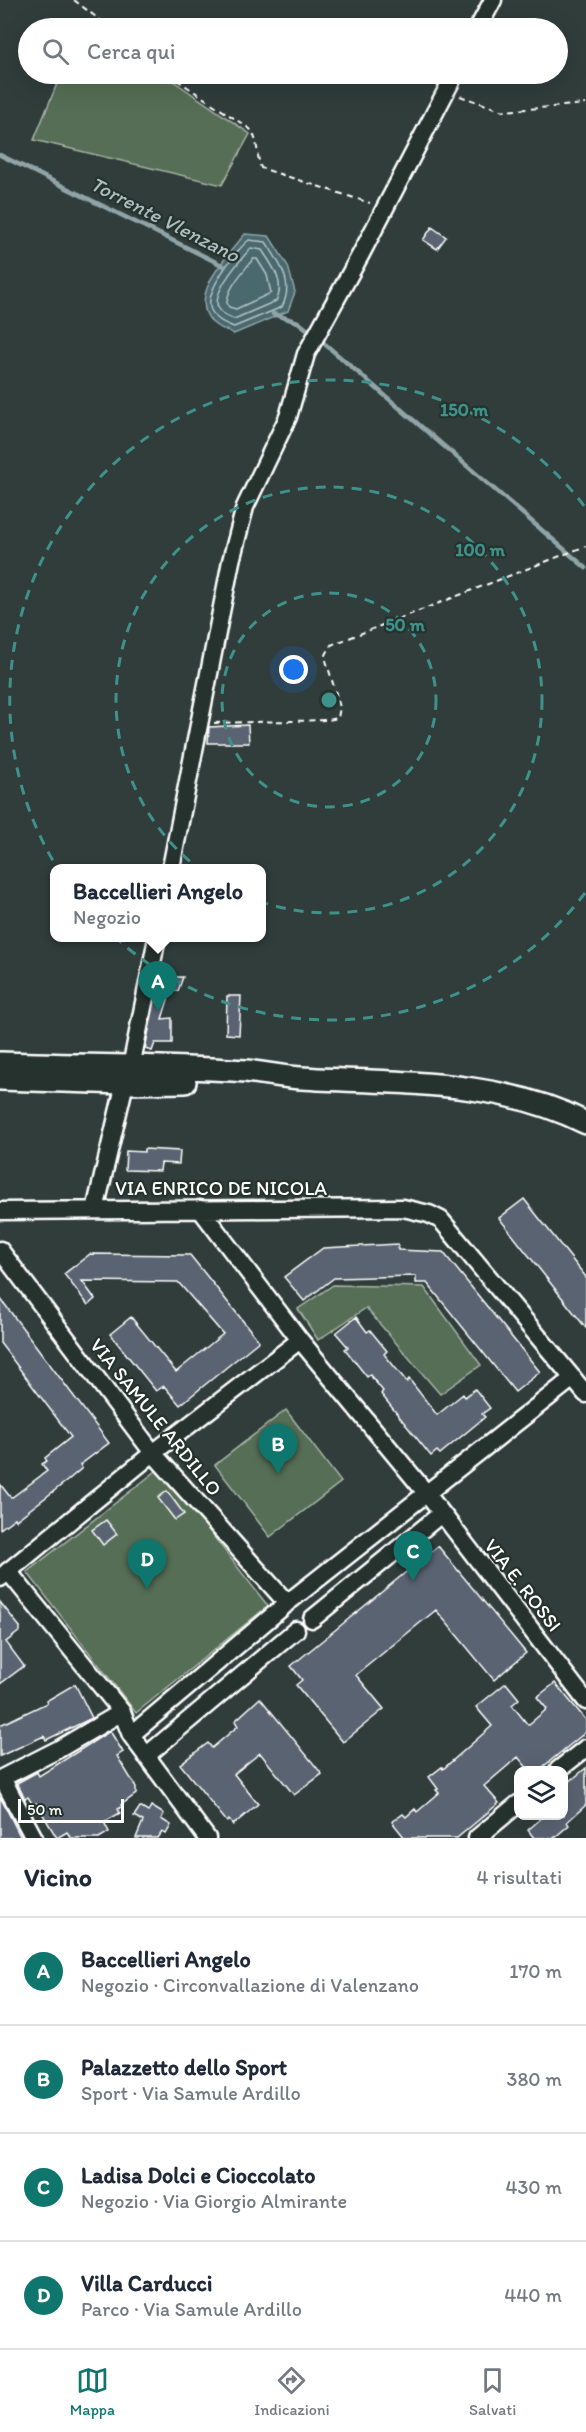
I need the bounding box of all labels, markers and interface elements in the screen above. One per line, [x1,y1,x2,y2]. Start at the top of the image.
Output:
search box [18,18,568,84]
icon: search [39,35,72,68]
text: Cerca qui [87,38,175,65]
water label: Torrente Vlenzano [86,171,245,268]
text: 150 m [440,399,489,421]
text: 100 m [455,539,506,561]
text: 50 m [385,614,426,636]
your location [279,655,308,684]
centre of rings [319,690,339,710]
popup [50,864,266,942]
text: Baccellieri Angelo [73,878,243,905]
text: Negozio [73,905,141,929]
pin: A [138,962,178,1011]
street label: VIA ENRICO DE NICOLA [115,1176,327,1200]
street label: VIA SAMULE ARDILLO [85,1333,227,1501]
pin: B [258,1424,298,1474]
pin: C [394,1532,432,1581]
street label: VIA E. ROSSI [479,1534,567,1636]
pin: D [128,1540,166,1589]
map controls [514,1766,568,1820]
button: layers [514,1766,568,1820]
scale bar [18,1796,124,1824]
text: 50 m [27,1800,62,1819]
text: Vicino [24,1861,92,1893]
text: 4 risultati [476,1865,562,1889]
text: Baccellieri Angelo [81,1946,251,1973]
text: A [37,1959,50,1983]
text: 170 m [509,1959,562,1983]
text: Negozio · Circonvallazione di Valenzano [81,1973,419,1997]
text: Palazzetto dello Sport [81,2054,287,2081]
text: B [37,2067,50,2091]
text: 380 m [507,2067,562,2091]
text: Sport · Via Samule Ardillo [81,2081,301,2105]
text: Ladisa Dolci e Cioccolato [81,2162,316,2189]
text: C [37,2175,50,2199]
text: 430 m [505,2175,562,2199]
text: Negozio · Via Giorgio Almirante [81,2189,347,2213]
text: Villa Carducci [81,2270,212,2297]
text: D [37,2283,50,2307]
text: 440 m [504,2283,562,2307]
text: Parco · Via Samule Ardillo [81,2297,302,2321]
tab: Mappa [70,2364,115,2419]
tab: Indicazioni [254,2364,330,2419]
tab: Salvati [469,2364,516,2419]

